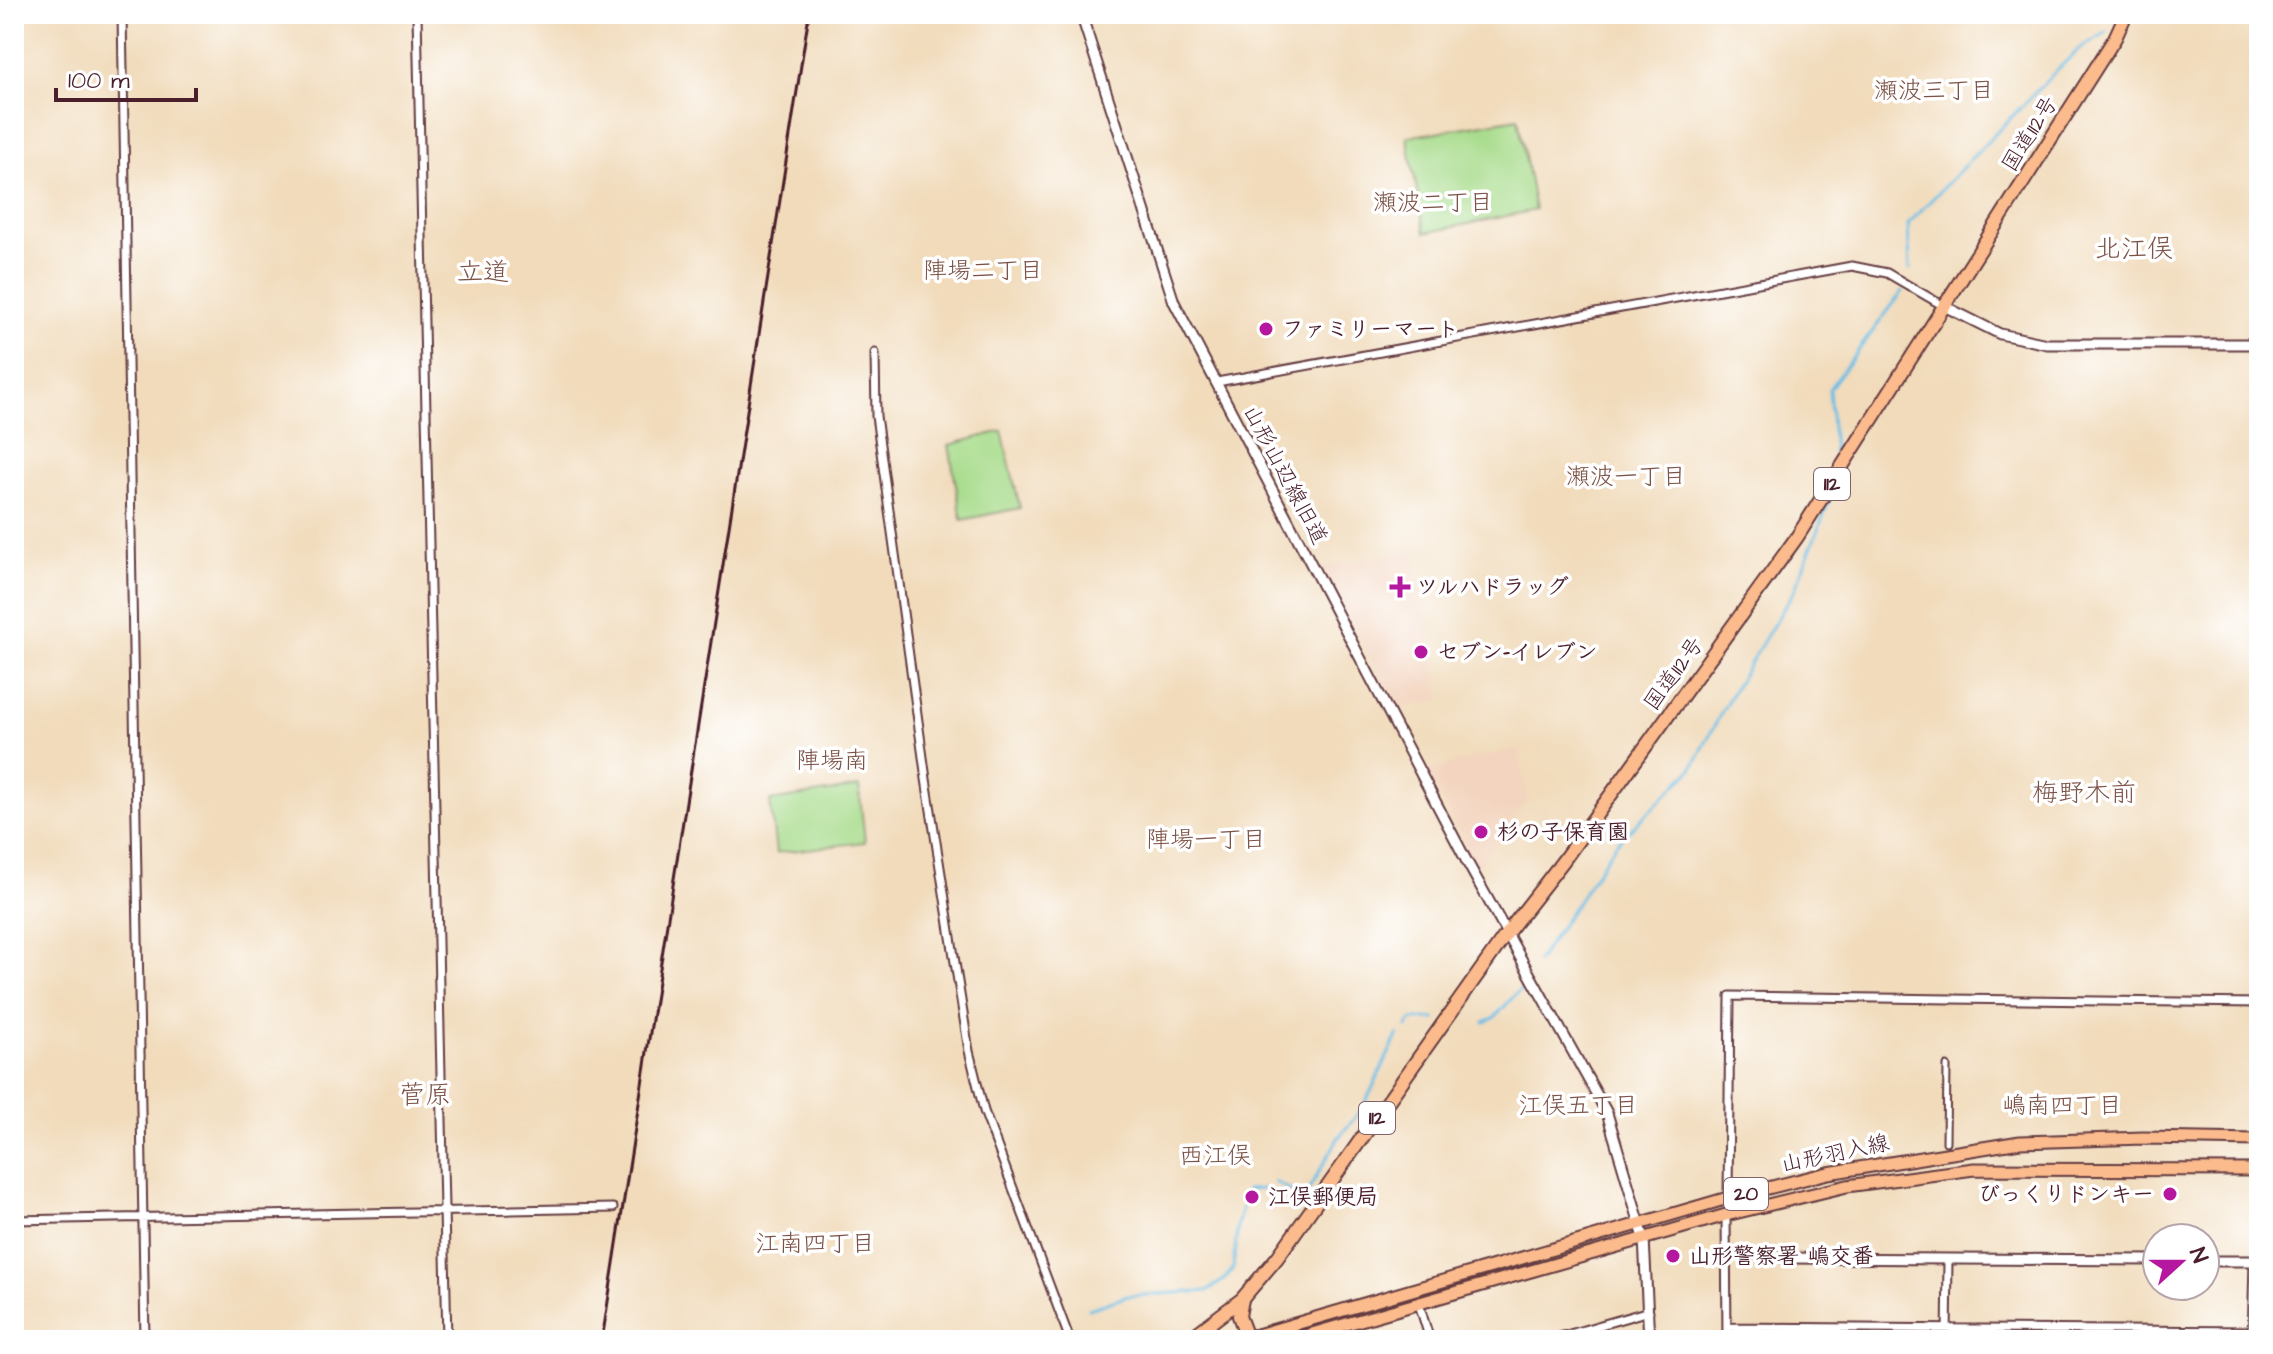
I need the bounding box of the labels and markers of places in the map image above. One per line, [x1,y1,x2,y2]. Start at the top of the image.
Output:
place label: ファミリーマート [1282,314,1459,345]
marker: ファミリーマート [1257,320,1275,338]
place label: ツルハドラッグ [1416,572,1569,603]
marker: ツルハドラッグ [1391,578,1409,596]
place label: セブン-イレブン [1437,637,1598,668]
marker: セブン-イレブン [1412,643,1430,661]
place label: 杉の子保育園 [1497,817,1629,848]
marker: 杉の子保育園 [1472,823,1490,841]
place label: びっくりドンキー [1978,1179,2154,1210]
place label: 江俣郵便局 [1268,1182,1378,1213]
marker: びっくりドンキー [2161,1185,2179,1203]
marker: 江俣郵便局 [1243,1188,1261,1206]
place label: 山形警察署 嶋交番 [1689,1241,1874,1272]
marker: 山形警察署 嶋交番 [1664,1247,1682,1265]

